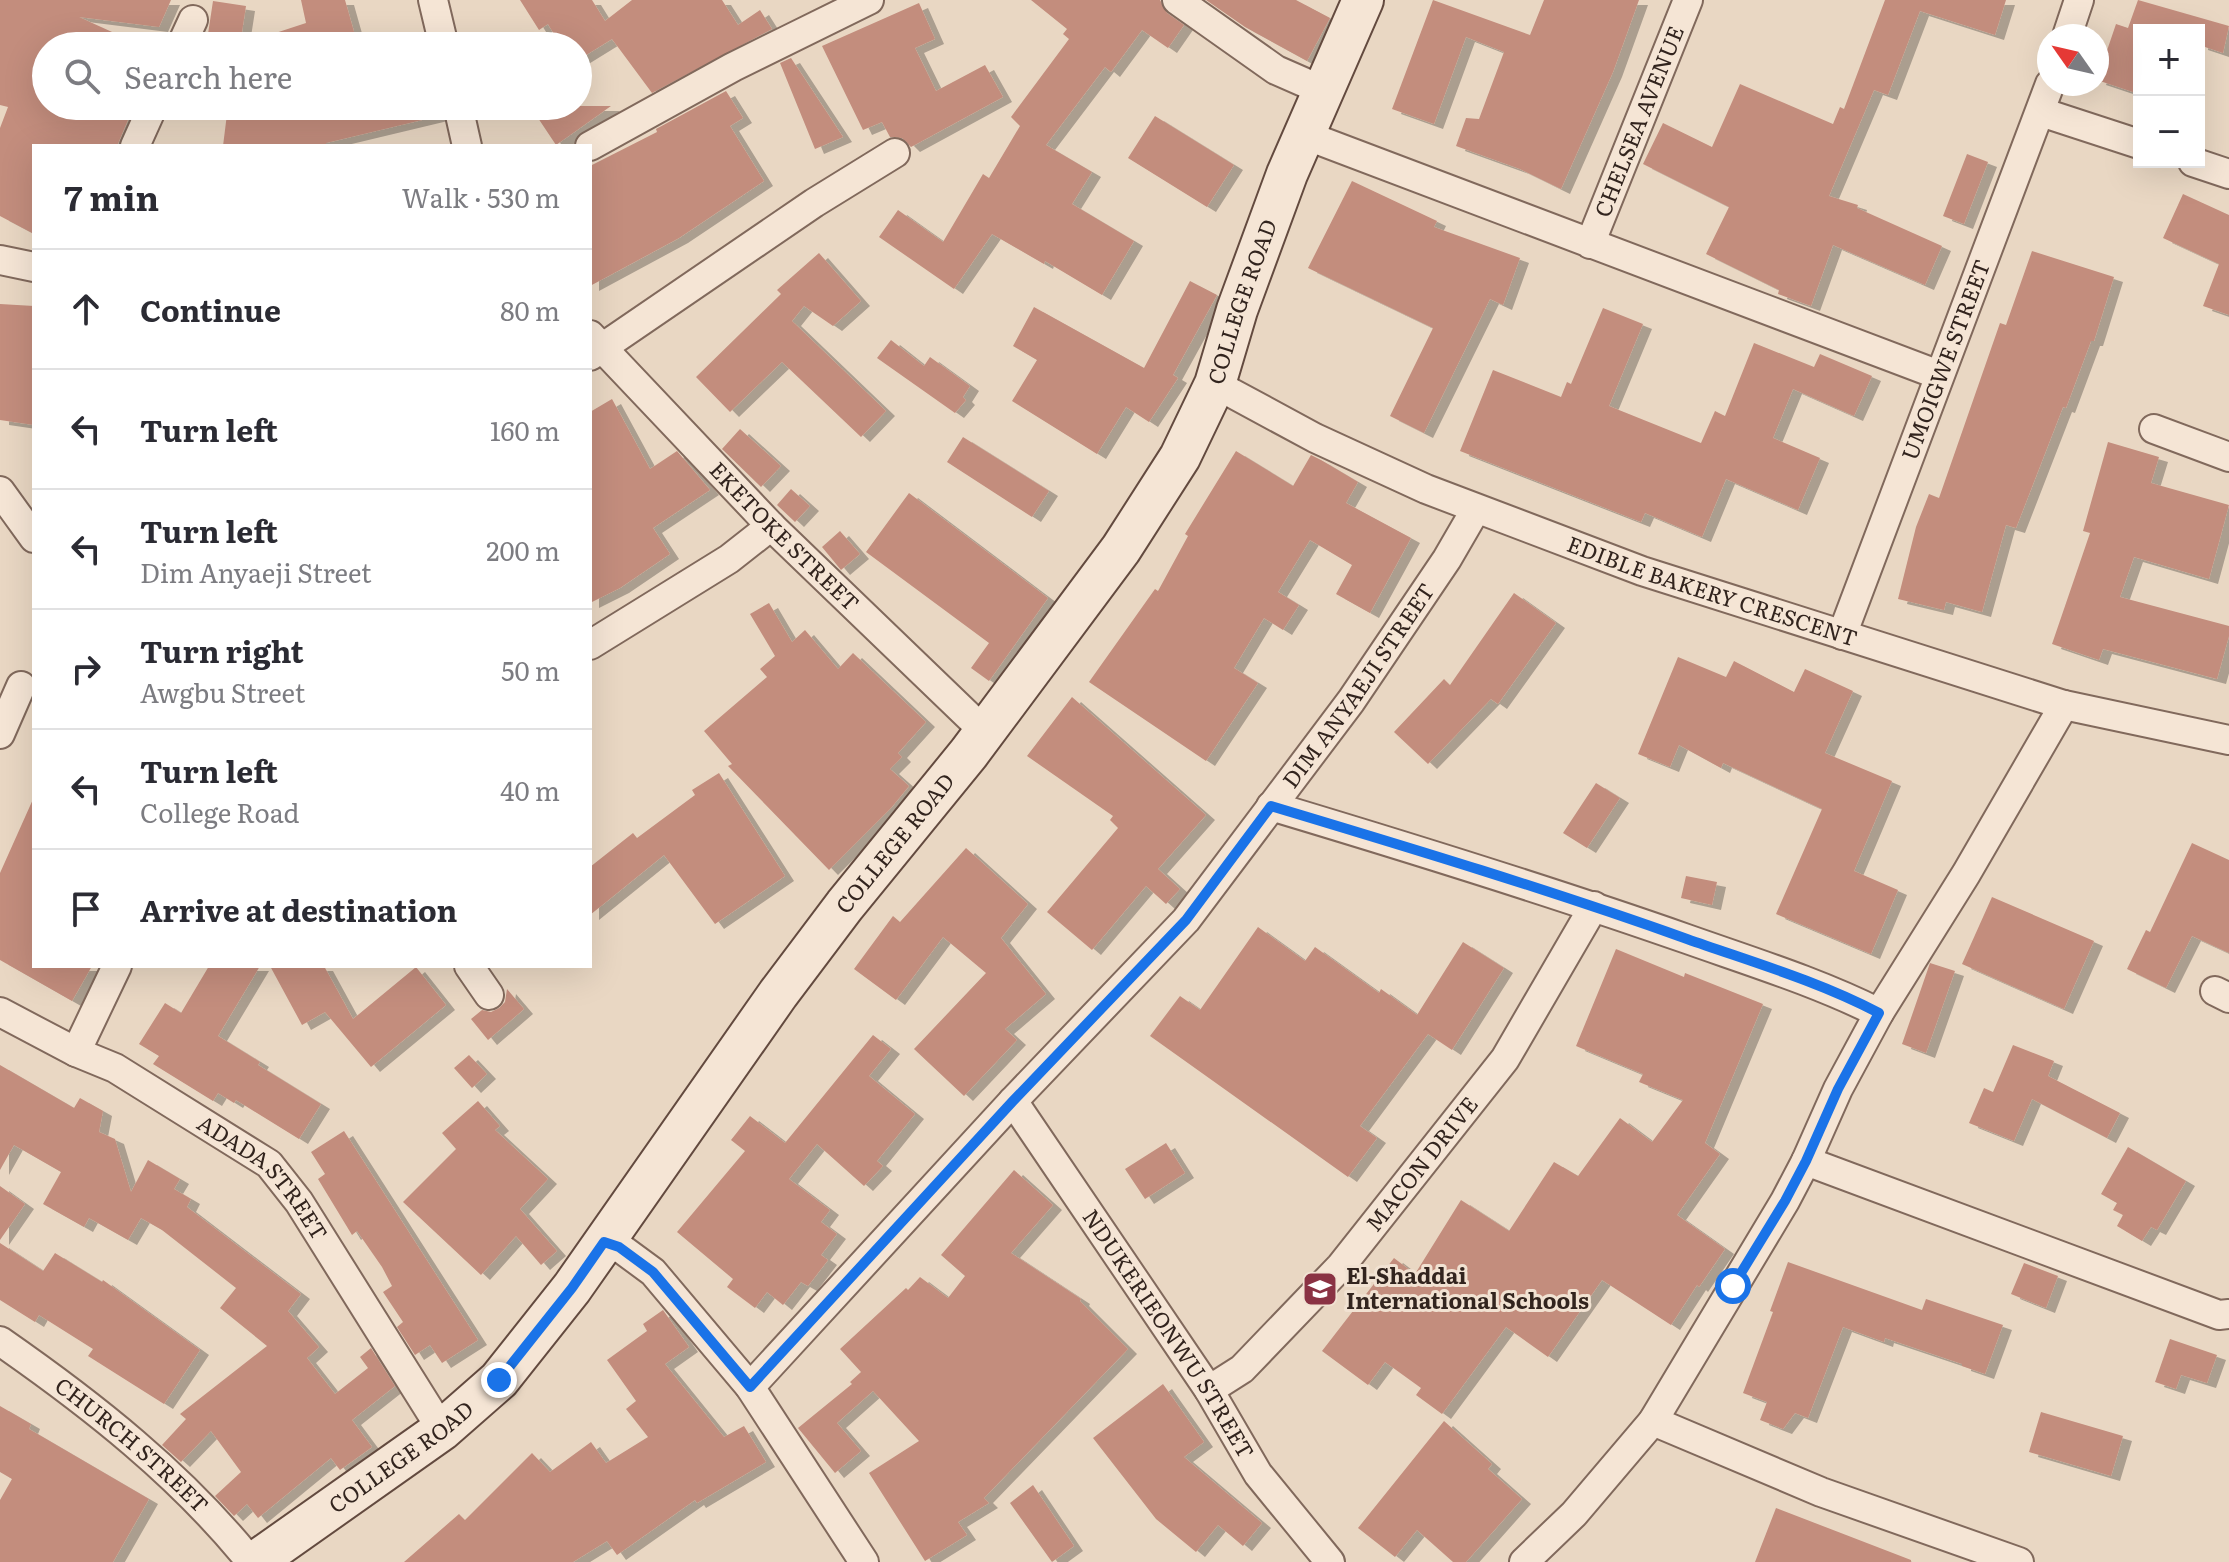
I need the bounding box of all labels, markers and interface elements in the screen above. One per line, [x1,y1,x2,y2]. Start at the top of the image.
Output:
street label: CHELSEA AVENUE [1585,20,1691,222]
north arrow [2037,24,2109,96]
map controls [2133,24,2205,168]
button: + [2133,24,2205,96]
search box [32,32,592,120]
icon: search [60,54,104,98]
text: Search here [124,54,292,98]
button: − [2133,96,2205,168]
text: 7 min [64,171,159,221]
text: Walk · 530 m [402,177,560,216]
street label: COLLEGE ROAD [1198,214,1284,388]
street label: UMOIGWE STREET [1892,254,1997,464]
icon: ahead [64,287,108,331]
text: Continue [140,287,281,331]
text: 80 m [500,290,560,329]
icon: left [64,407,108,451]
text: Turn left [140,407,278,451]
text: 160 m [490,410,560,449]
street label: EKETOKE STREET [703,453,868,618]
text: Turn left [140,508,278,552]
street label: EDIBLE BAKERY CRESCENT [1563,526,1862,653]
icon: left [64,527,108,571]
text: 200 m [486,530,560,569]
text: Dim Anyaeji Street [140,552,372,591]
street label: DIM ANYAEJI STREET [1273,576,1441,794]
text: Turn right [140,628,304,672]
icon: right [64,647,108,691]
text: 50 m [501,650,560,689]
text: Awgbu Street [140,672,305,711]
text: Turn left [140,748,278,792]
street label: COLLEGE ROAD [827,765,961,920]
icon: left [64,767,108,811]
text: 40 m [500,770,560,809]
text: College Road [140,792,299,831]
icon: arrive [64,887,108,931]
text: Arrive at destination [140,887,457,931]
street label: MACON DRIVE [1357,1088,1485,1238]
street label: ADADA STREET [191,1105,337,1246]
street label: NDUKERIEONWU STREET [1076,1202,1263,1464]
place label: El-Shaddai International Schools [1346,1258,1589,1316]
route start [1715,1268,1751,1304]
school or university icon: El-Shaddai International Schools [1301,1270,1339,1308]
route end [481,1362,517,1398]
street label: CHURCH STREET [49,1368,217,1519]
street label: COLLEGE ROAD [321,1392,480,1520]

